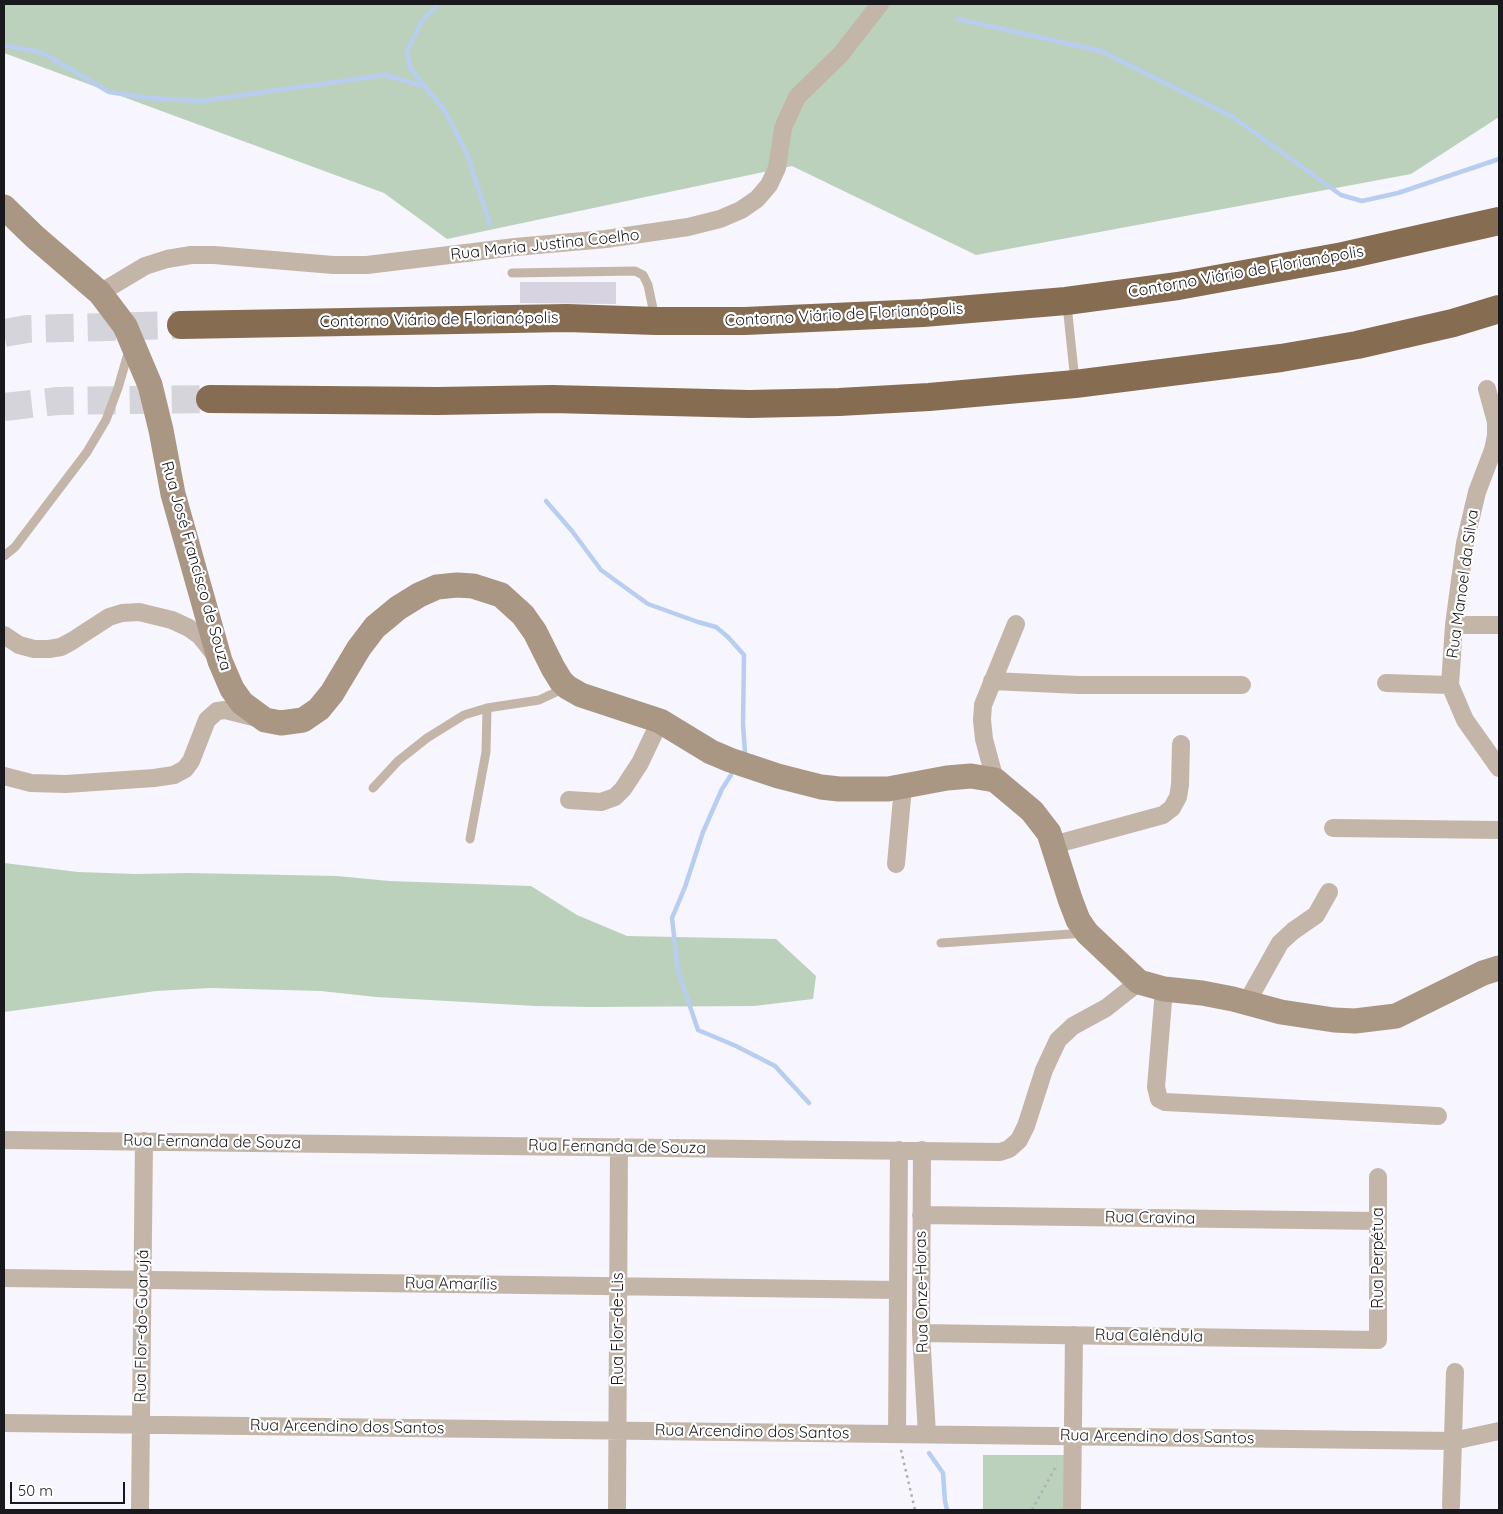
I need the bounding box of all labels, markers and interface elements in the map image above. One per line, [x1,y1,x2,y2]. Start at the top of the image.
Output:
street label: Rua Maria Justina Coelho [450,226,640,264]
street label: Contorno Viário de Florianópolis [1127,242,1365,302]
street label: Contorno Viário de Florianópolis [724,299,964,331]
street label: Contorno Viário de Florianópolis [320,308,558,332]
street label: Rua José Francisco de Souza [157,459,235,673]
street label: Rua Manoel da Silva [1443,508,1483,660]
street label: Rua Fernanda de Souza [123,1131,301,1153]
street label: Rua Fernanda de Souza [528,1136,706,1158]
street label: Rua Perpétua [1368,1207,1388,1309]
street label: Rua Cravina [1105,1208,1195,1228]
street label: Rua Onze-Horas [911,1231,933,1353]
street label: Rua Flor-do-Guarujá [131,1249,153,1403]
street label: Rua Flor-de-Lis [608,1273,628,1385]
street label: Rua Amarílis [405,1274,497,1294]
street label: Rua Calêndula [1095,1325,1203,1347]
street label: Rua Arcendino dos Santos [250,1416,444,1438]
street label: Rua Arcendino dos Santos [655,1421,849,1443]
street label: Rua Arcendino dos Santos [1060,1426,1254,1448]
scale bar [12,1472,128,1504]
text: 50 m [18,1481,53,1500]

